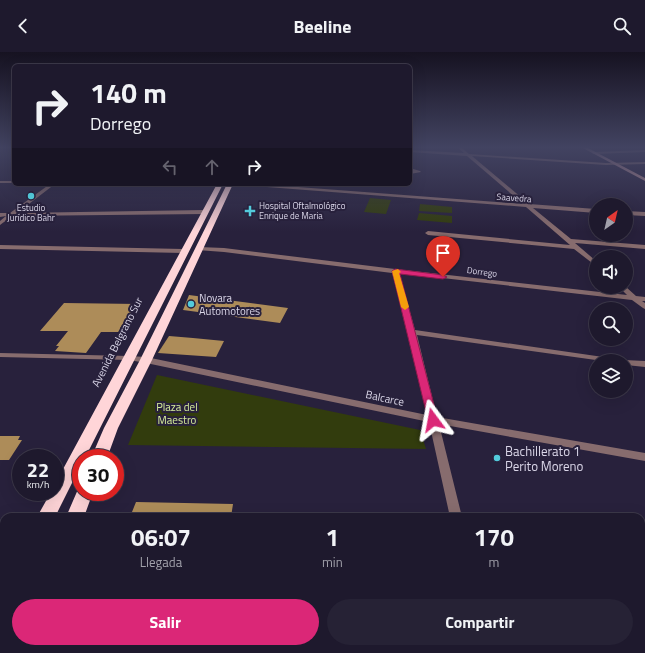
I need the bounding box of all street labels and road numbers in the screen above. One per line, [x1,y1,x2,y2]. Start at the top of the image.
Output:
street label: Saavedra [496,190,532,205]
street label: Dorrego [466,263,498,280]
street label: Avenida Belgrano Sur [87,294,147,390]
street label: Balcarce [364,386,406,410]

